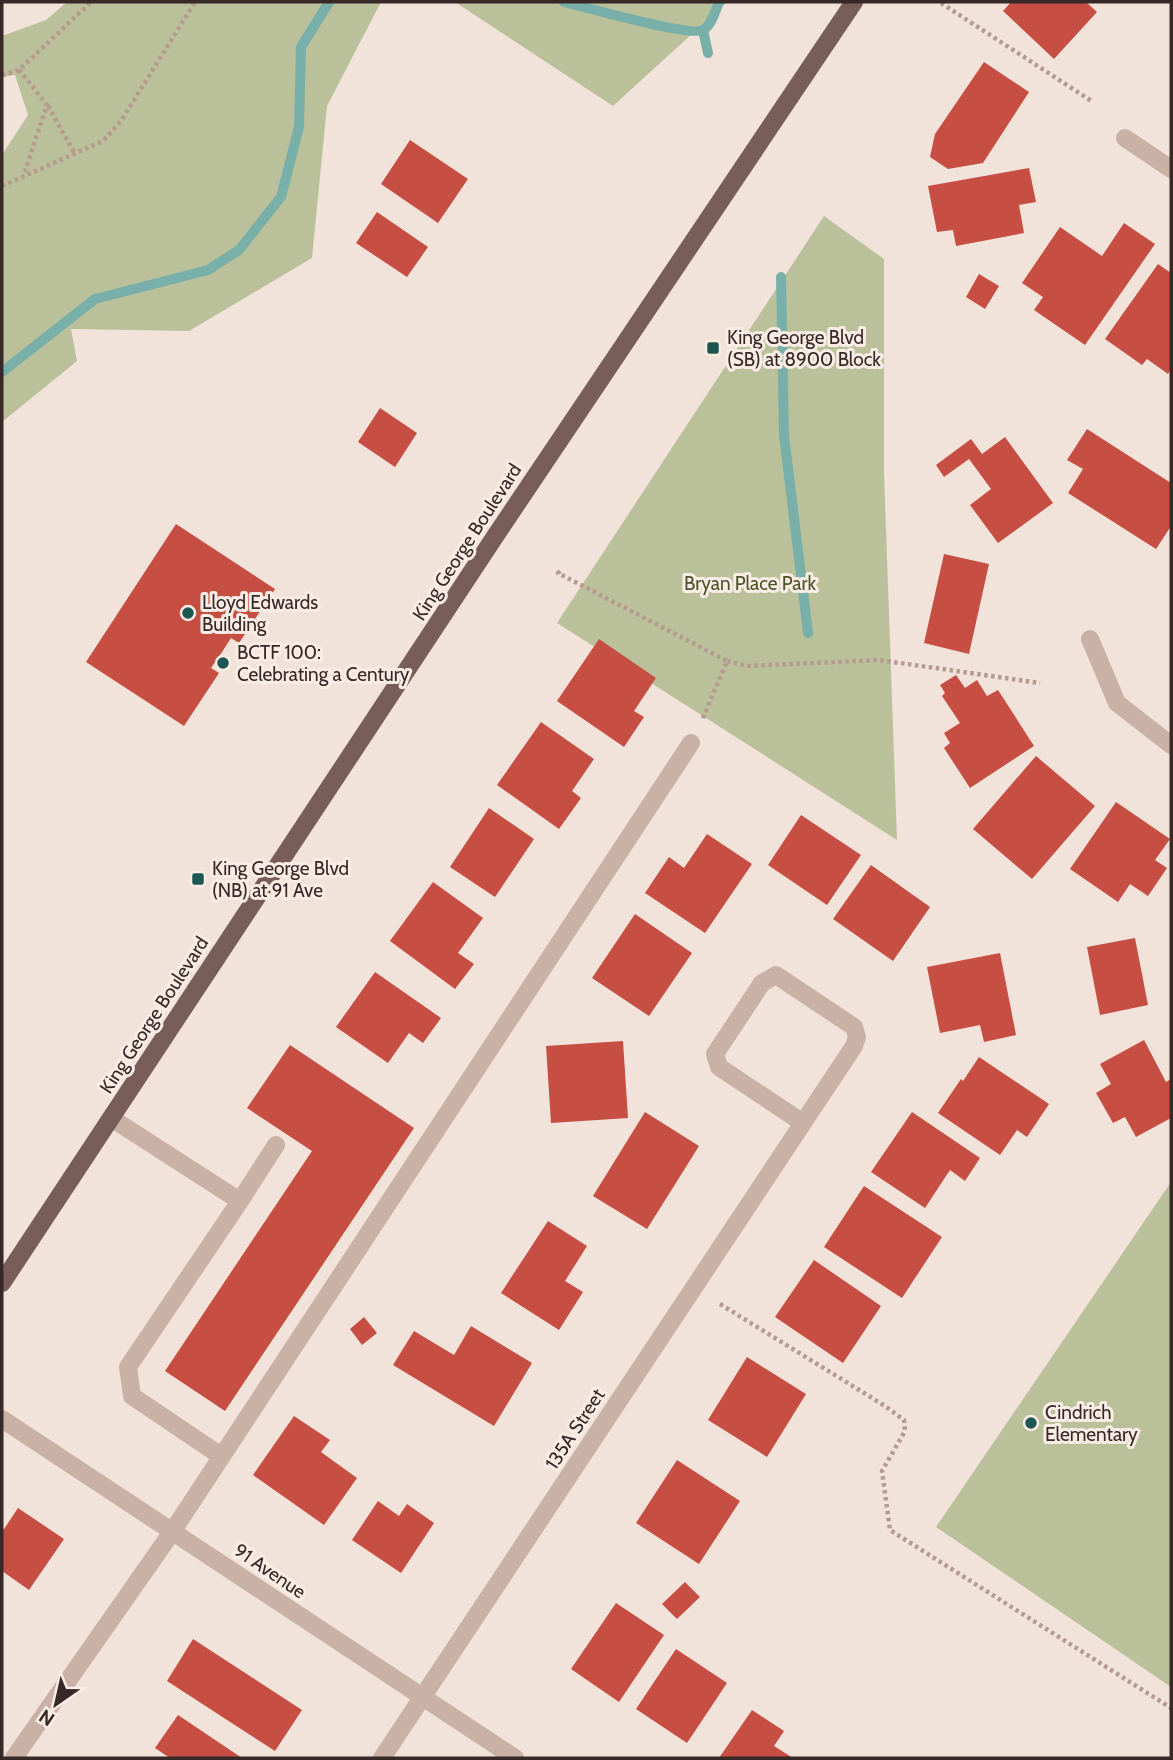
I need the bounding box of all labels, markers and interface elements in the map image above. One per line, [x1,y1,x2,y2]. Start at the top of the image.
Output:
place label: King George Blvd (SB) at 8900 Block [727,326,881,371]
marker: King George Blvd (SB) at 8900 Block [705,340,721,356]
street label: King George Boulevard [408,459,526,625]
park label: Bryan Place Park [684,572,816,595]
place label: Lloyd Edwards Building [202,591,318,636]
marker: Lloyd Edwards Building [180,605,196,621]
place label: BCTF 100: Celebrating a Century [237,641,410,686]
marker: BCTF 100: Celebrating a Century [215,655,231,671]
place label: King George Blvd (NB) at 91 Ave [212,857,349,902]
marker: King George Blvd (NB) at 91 Ave [190,871,206,887]
street label: King George Boulevard [95,932,213,1098]
street label: 135A Street [540,1384,610,1474]
place label: Cindrich Elementary [1045,1401,1138,1446]
marker: Cindrich Elementary [1023,1415,1039,1431]
street label: 91 Avenue [230,1539,310,1603]
north arrow [21,1669,91,1739]
text: N [35,1704,59,1731]

